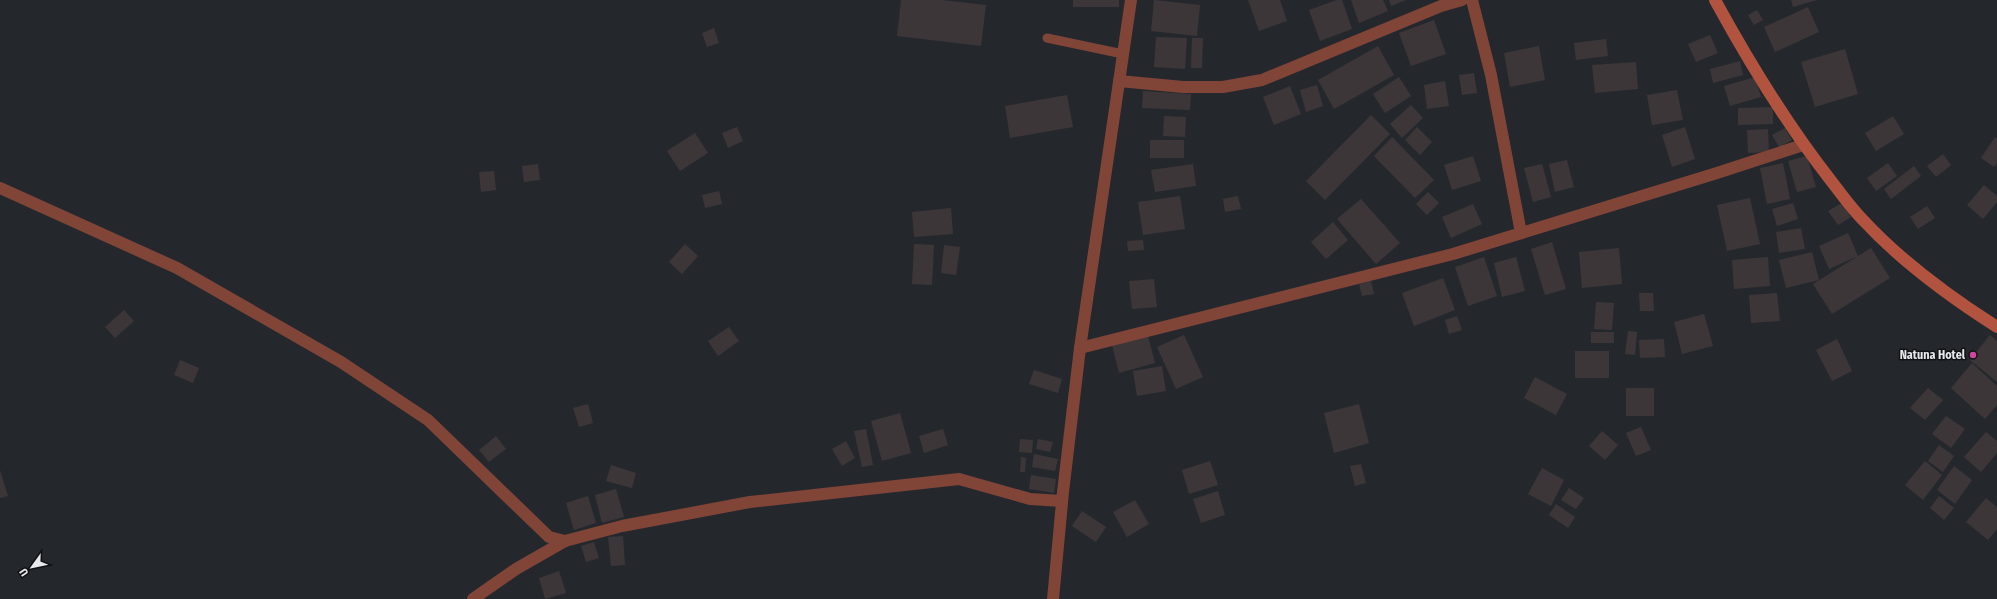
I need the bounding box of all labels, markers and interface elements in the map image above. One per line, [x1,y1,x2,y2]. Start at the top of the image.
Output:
place label: Natuna Hotel [1900,348,1966,362]
marker: Natuna Hotel [1968,350,1978,360]
north arrow [12,547,52,587]
text: U [17,566,31,578]

